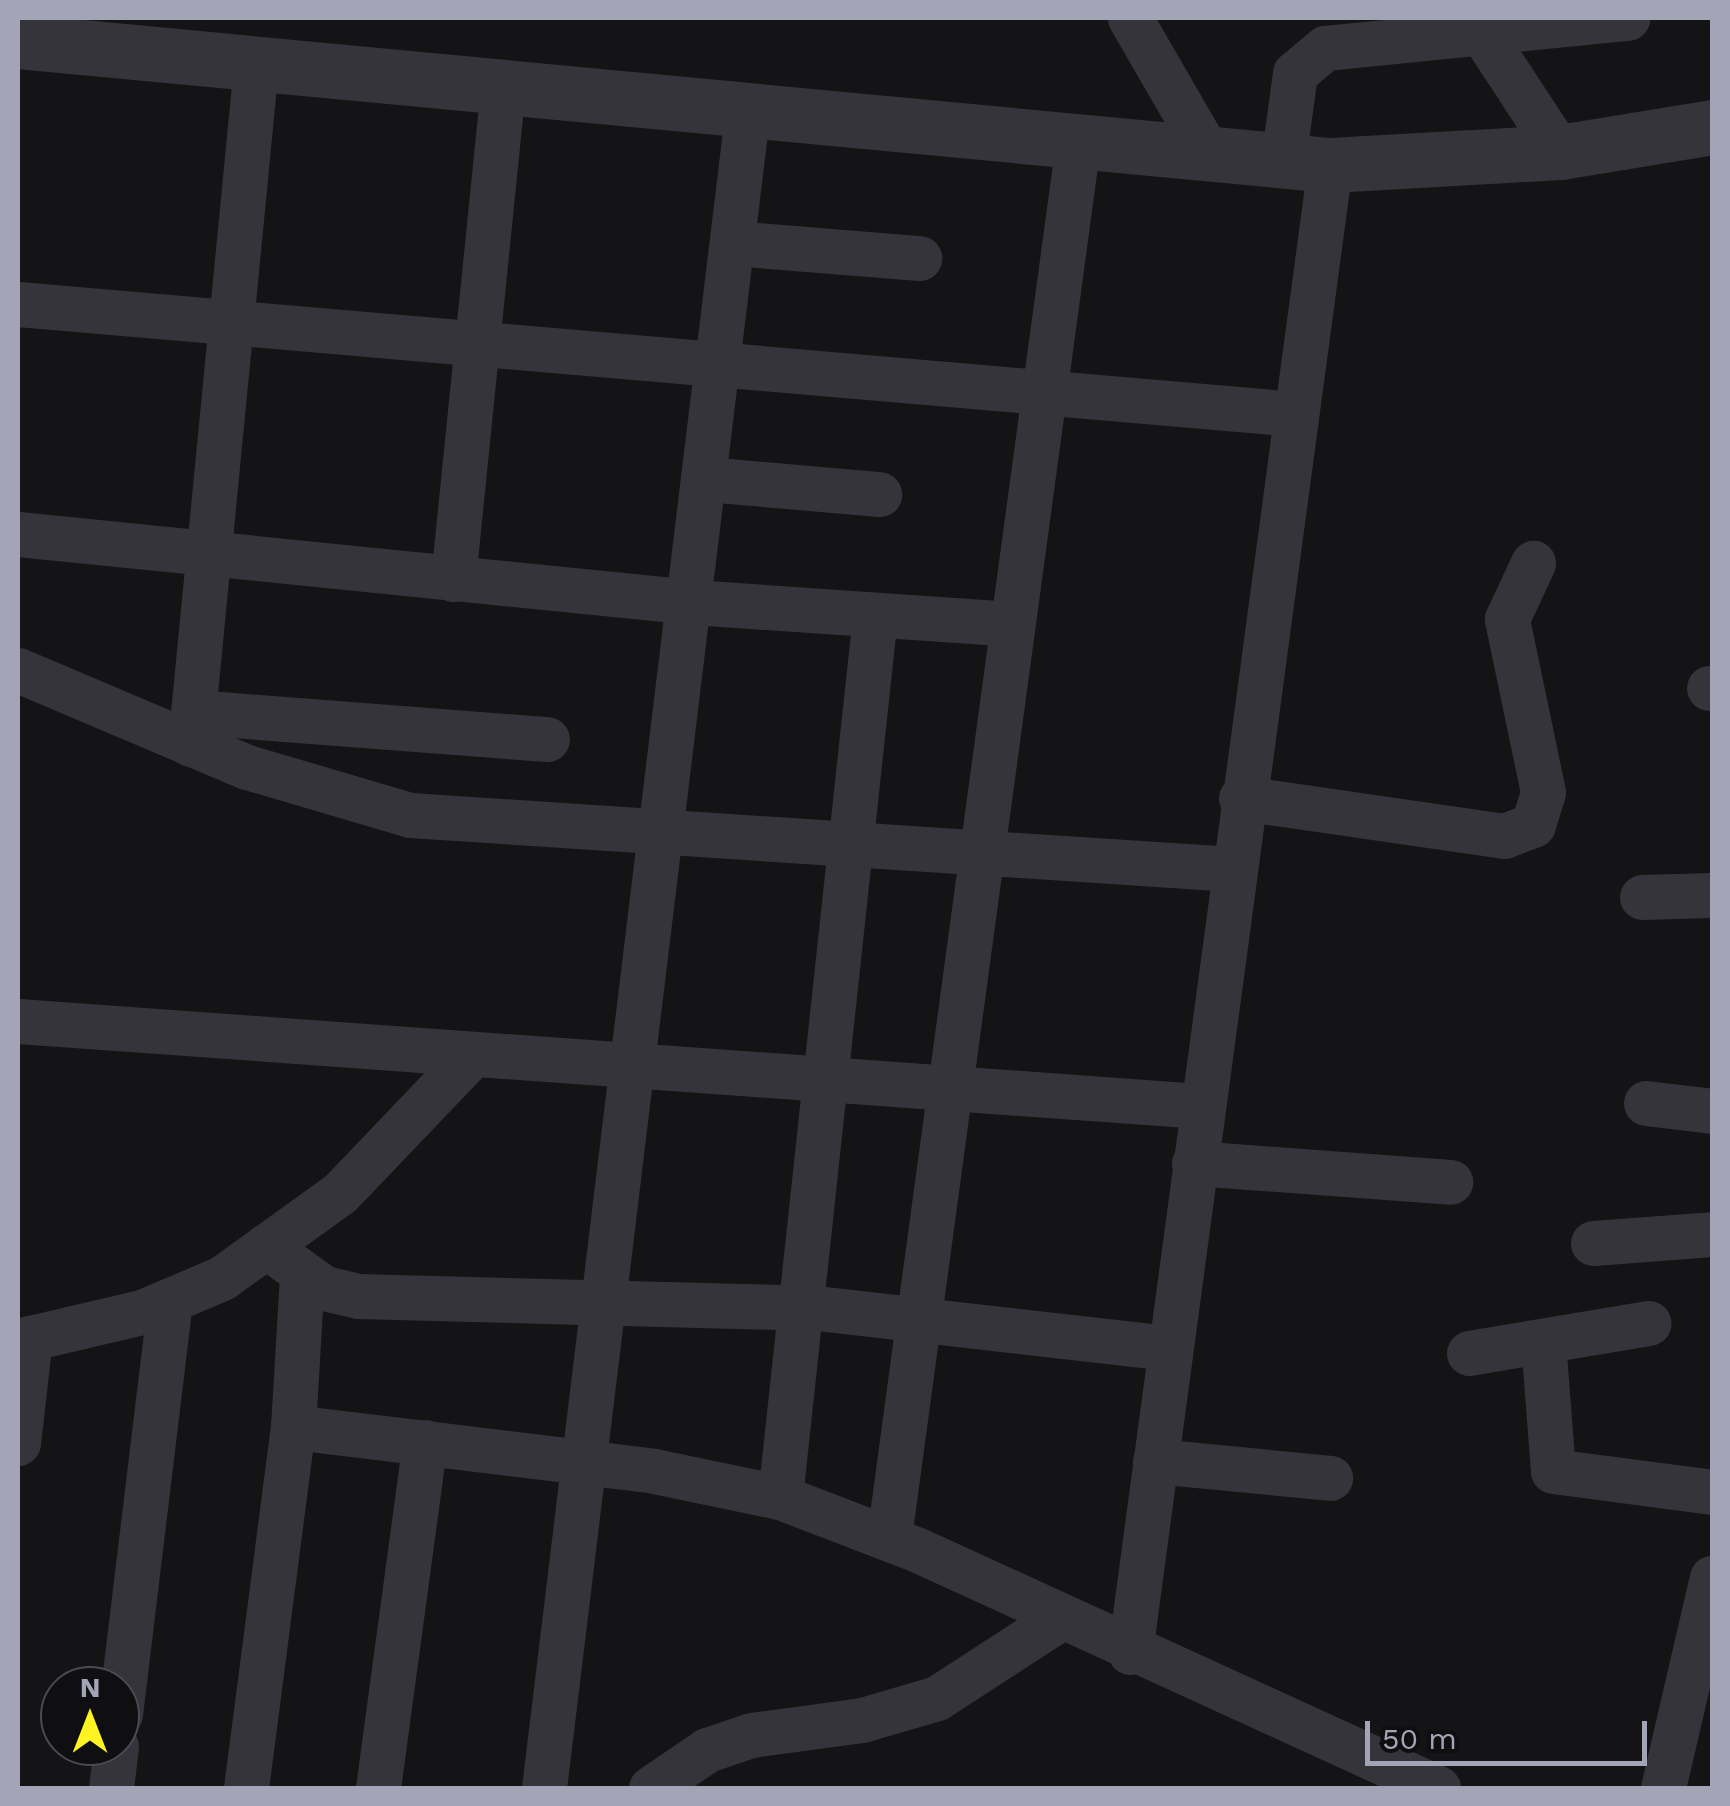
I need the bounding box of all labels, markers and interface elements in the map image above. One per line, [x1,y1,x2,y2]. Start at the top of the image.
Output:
north arrow [40,1666,140,1766]
text: N [80,1671,100,1704]
scale bar [1370,1701,1652,1763]
text: 50 m [1382,1721,1457,1756]

